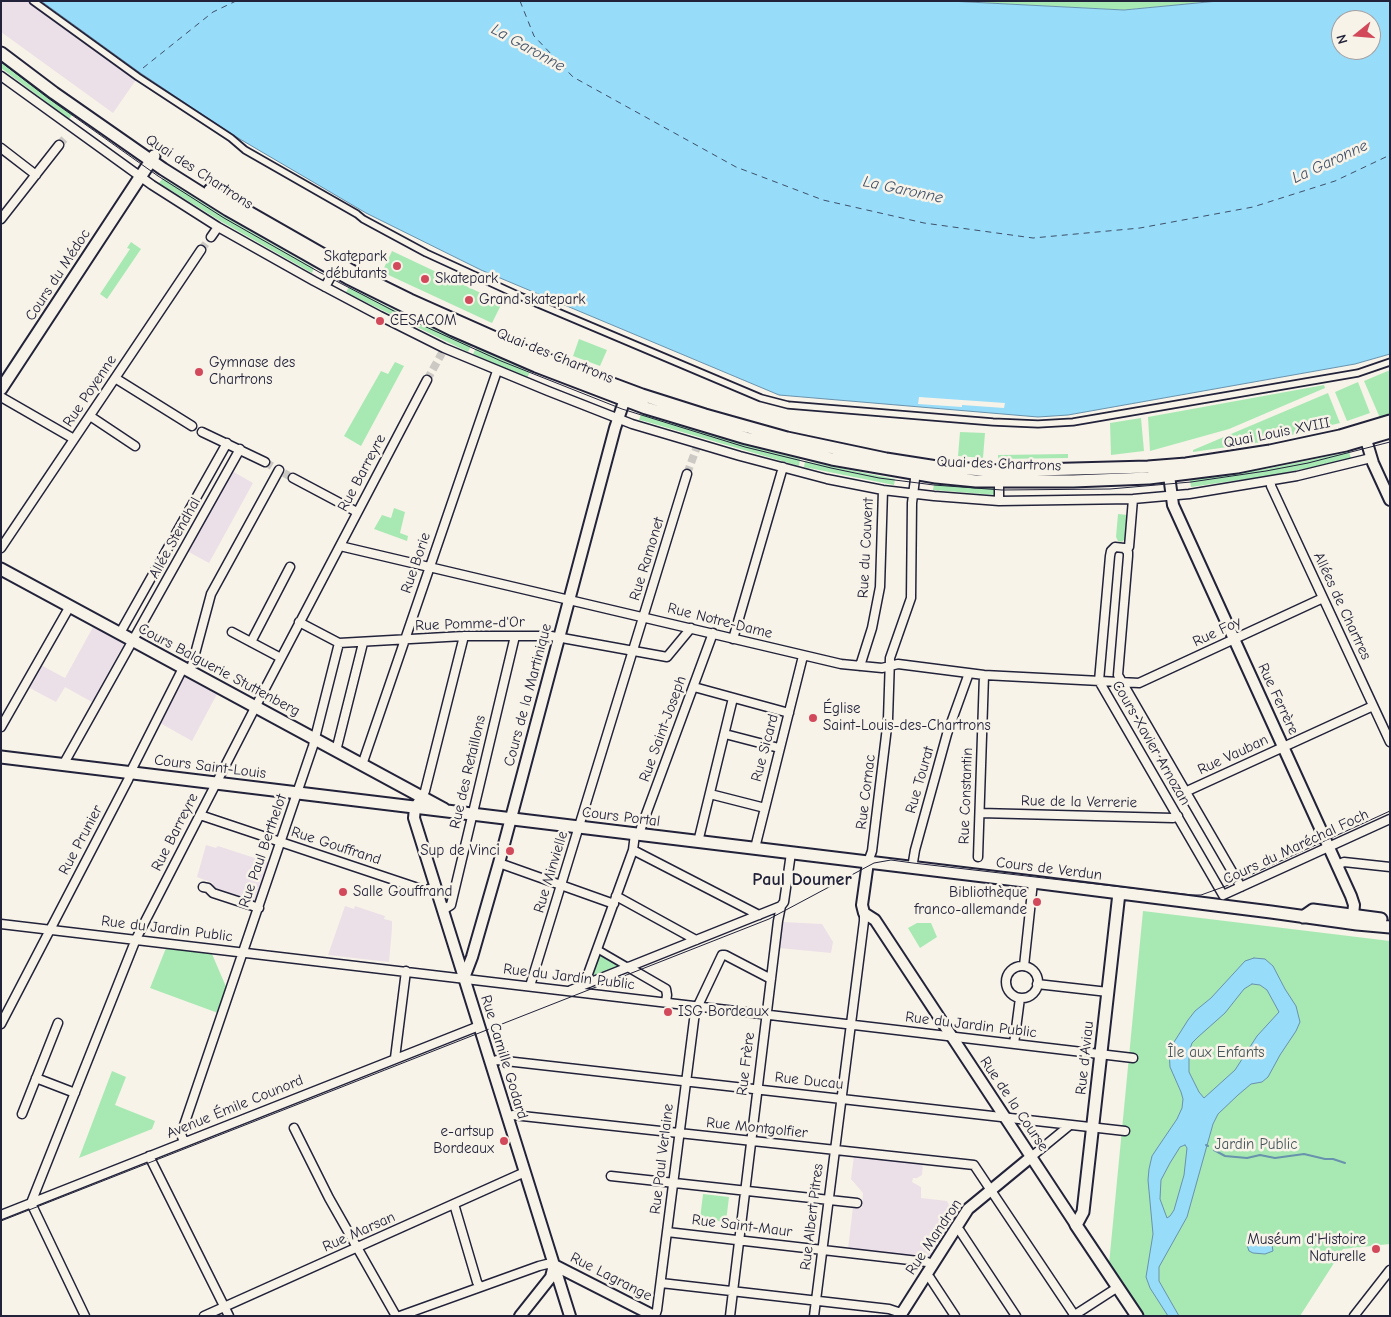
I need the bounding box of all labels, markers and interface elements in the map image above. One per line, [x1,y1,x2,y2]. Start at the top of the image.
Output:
north arrow [1331,10,1381,60]
water label: La Garonne [488,20,568,76]
text: N [1333,32,1352,46]
street label: Quai des Chartrons [142,131,256,213]
water label: La Garonne [1289,136,1371,188]
water label: La Garonne [861,172,945,208]
street label: Cours du Médoc [22,226,94,324]
place label: Skatepark débutants [324,248,387,283]
marker: Skatepark débutants [391,260,403,272]
place label: Skatepark [435,270,498,288]
marker: Skatepark [419,273,431,285]
place label: Grand skatepark [479,291,586,309]
marker: Grand skatepark [463,294,475,306]
place label: CESACOM [390,312,457,330]
marker: CESACOM [374,315,386,327]
street label: Quai des Chartrons [494,324,616,388]
street label: Rue Poyenne [59,352,121,430]
place label: Gymnase des Chartrons [209,354,295,389]
marker: Gymnase des Chartrons [193,366,205,378]
street label: Quai Louis XVIII [1222,414,1332,452]
street label: Rue Barreyre [334,431,390,515]
street label: Quai des Chartrons [936,453,1062,475]
street label: Allée Stendhal [145,494,205,582]
street label: Rue du Couvent [854,497,878,599]
street label: Rue Ramonet [626,515,668,603]
street label: Rue Borie [397,530,435,596]
street label: Allées de Chartres [1309,549,1375,663]
street label: Rue Notre-Dame [666,599,774,643]
street label: Rue Pomme-d'Or [415,613,525,635]
street label: Rue Foy [1190,613,1244,651]
street label: Cours Balguerie Stuttenberg [135,620,303,720]
street label: Cours de la Martinique [500,622,556,768]
street label: Rue Ferrère [1254,660,1302,738]
street label: Rue Saint-Joseph [635,674,691,784]
street label: Cours Xavier Arnozan [1108,678,1194,808]
place label: Église Saint-Louis-des-Chartrons [823,700,991,735]
street label: Rue Sicard [747,712,783,784]
marker: Église Saint-Louis-des-Chartrons [807,712,819,724]
street label: Rue des Retaillons [446,713,490,831]
street label: Rue Vauban [1195,731,1271,779]
street label: Rue Tourat [902,744,938,816]
street label: Rue Constantin [955,747,977,845]
street label: Cours Saint-Louis [153,751,267,783]
street label: Rue Cornac [852,753,880,831]
street label: Rue Barreyre [148,790,202,874]
street label: Rue Paul Berthelot [235,792,291,910]
street label: Rue de la Verrerie [1021,792,1137,812]
street label: Rue Prunier [55,802,107,878]
street label: Cours Portal [581,803,661,831]
street label: Cours du Maréchal Foch [1220,805,1372,889]
street label: Rue Gouffrand [289,823,383,869]
street label: Rue Minvielle [530,829,572,915]
place label: Sup de Vinci [420,842,500,860]
marker: Sup de Vinci [504,845,516,857]
street label: Cours de Verdun [995,854,1103,884]
district label: Paul Doumer [752,869,852,891]
place label: Salle Gouffrand [353,883,452,901]
place label: Bibliothèque franco-allemande [914,884,1027,919]
marker: Salle Gouffrand [337,886,349,898]
marker: Bibliothèque franco-allemande [1031,896,1043,908]
street label: Rue du Jardin Public [100,912,234,946]
street label: Rue du Jardin Public [502,960,636,994]
street label: Rue Camille Godard [477,993,531,1121]
place label: ISG Bordeaux [678,1003,769,1021]
marker: ISG Bordeaux [662,1006,674,1018]
street label: Rue du Jardin Public [904,1008,1038,1042]
street label: Rue d'Aviau [1072,1020,1098,1096]
street label: Rue Frère [733,1031,759,1097]
park label: Île aux Enfants [1167,1044,1265,1062]
street label: Rue de la Course [976,1053,1052,1155]
street label: Rue Ducau [774,1068,844,1094]
street label: Avenue Émile Counord [164,1071,306,1143]
street label: Rue Paul Verlaine [646,1103,678,1215]
street label: Rue Montgolfier [705,1114,809,1142]
place label: e-artsup Bordeaux [433,1123,494,1158]
marker: e-artsup Bordeaux [498,1135,510,1147]
park label: Jardin Public [1215,1136,1297,1154]
street label: Rue Albert Pitres [797,1163,827,1271]
street label: Rue Mandron [902,1196,966,1278]
street label: Rue Marsan [320,1208,398,1256]
street label: Rue Saint-Maur [691,1211,793,1241]
place label: Muséum d'Histoire Naturelle [1247,1231,1366,1266]
marker: Muséum d'Histoire Naturelle [1370,1243,1382,1255]
street label: Rue Lagrange [567,1249,655,1305]

